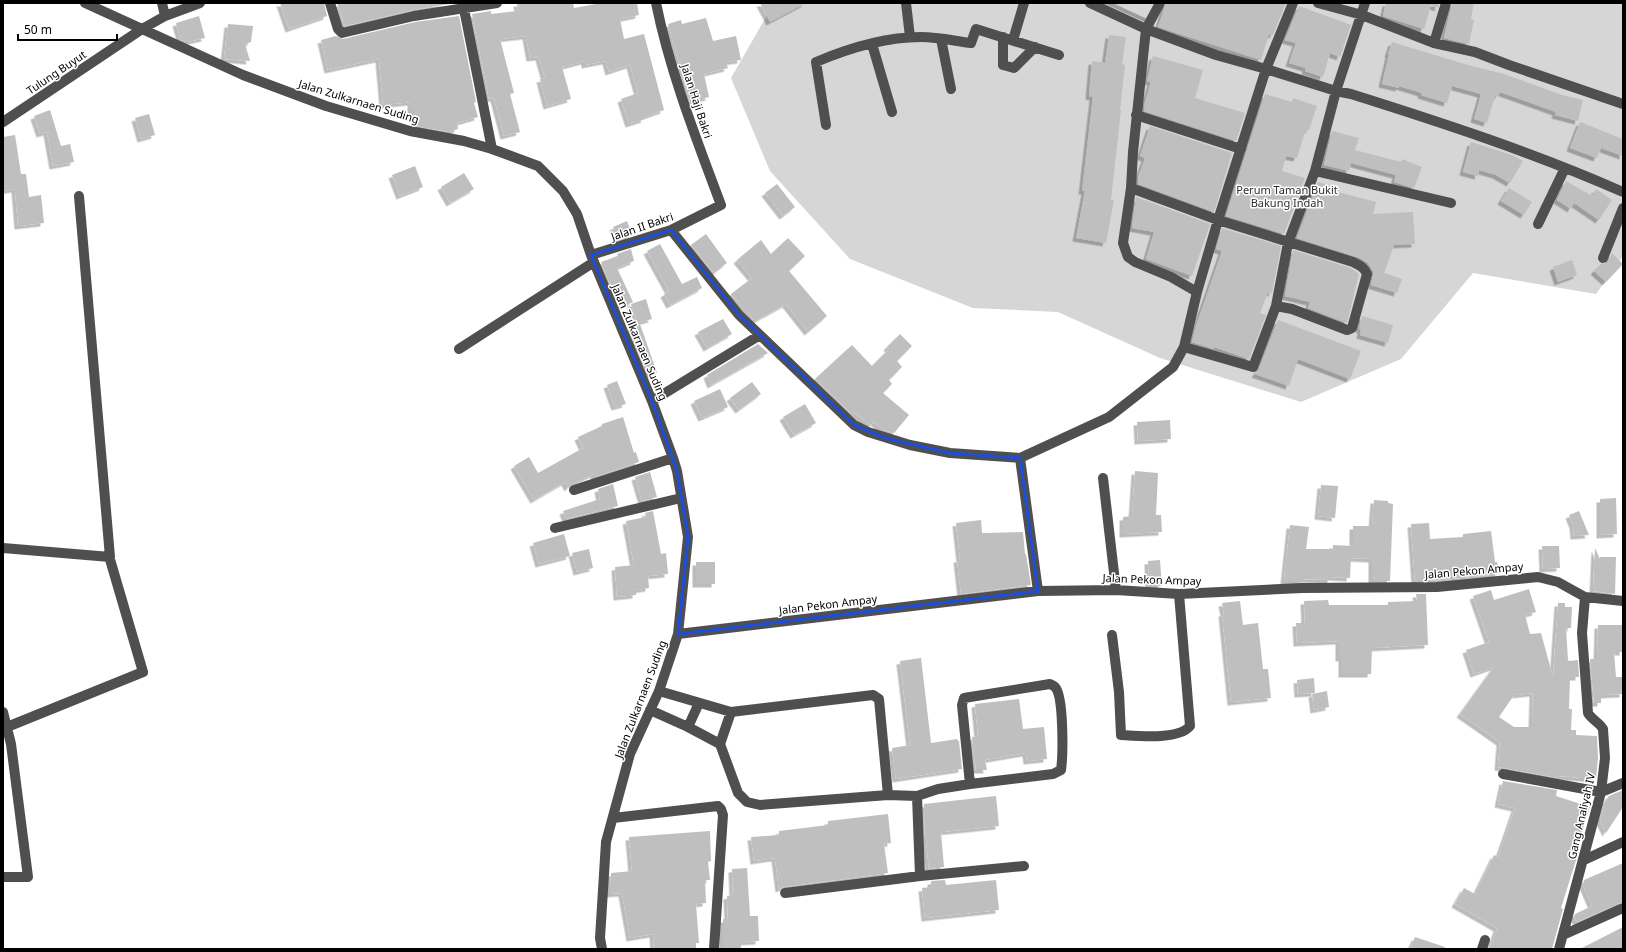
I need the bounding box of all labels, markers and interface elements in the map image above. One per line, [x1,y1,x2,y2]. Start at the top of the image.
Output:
scale bar [18,16,117,42]
text: 50 m [24,21,52,38]
street label: Tulung Buyut [23,47,89,97]
street label: Jalan Haji Bakri [678,61,716,140]
street label: Jalan Zulkarnaen Suding [296,75,421,126]
park label: Perum Taman Bukit Bakung Indah [1236,182,1338,210]
street label: Jalan II Bakri [608,208,675,244]
street label: Jalan Zulkarnaen Suding [608,281,671,403]
street label: Jalan Pekon Ampay [1423,558,1524,582]
street label: Jalan Pekon Ampay [1101,570,1202,588]
street label: Jalan Pekon Ampay [777,590,878,618]
street label: Jalan Zulkarnaen Suding [610,638,669,761]
street label: Gang Analiyah IV [1564,771,1598,861]

